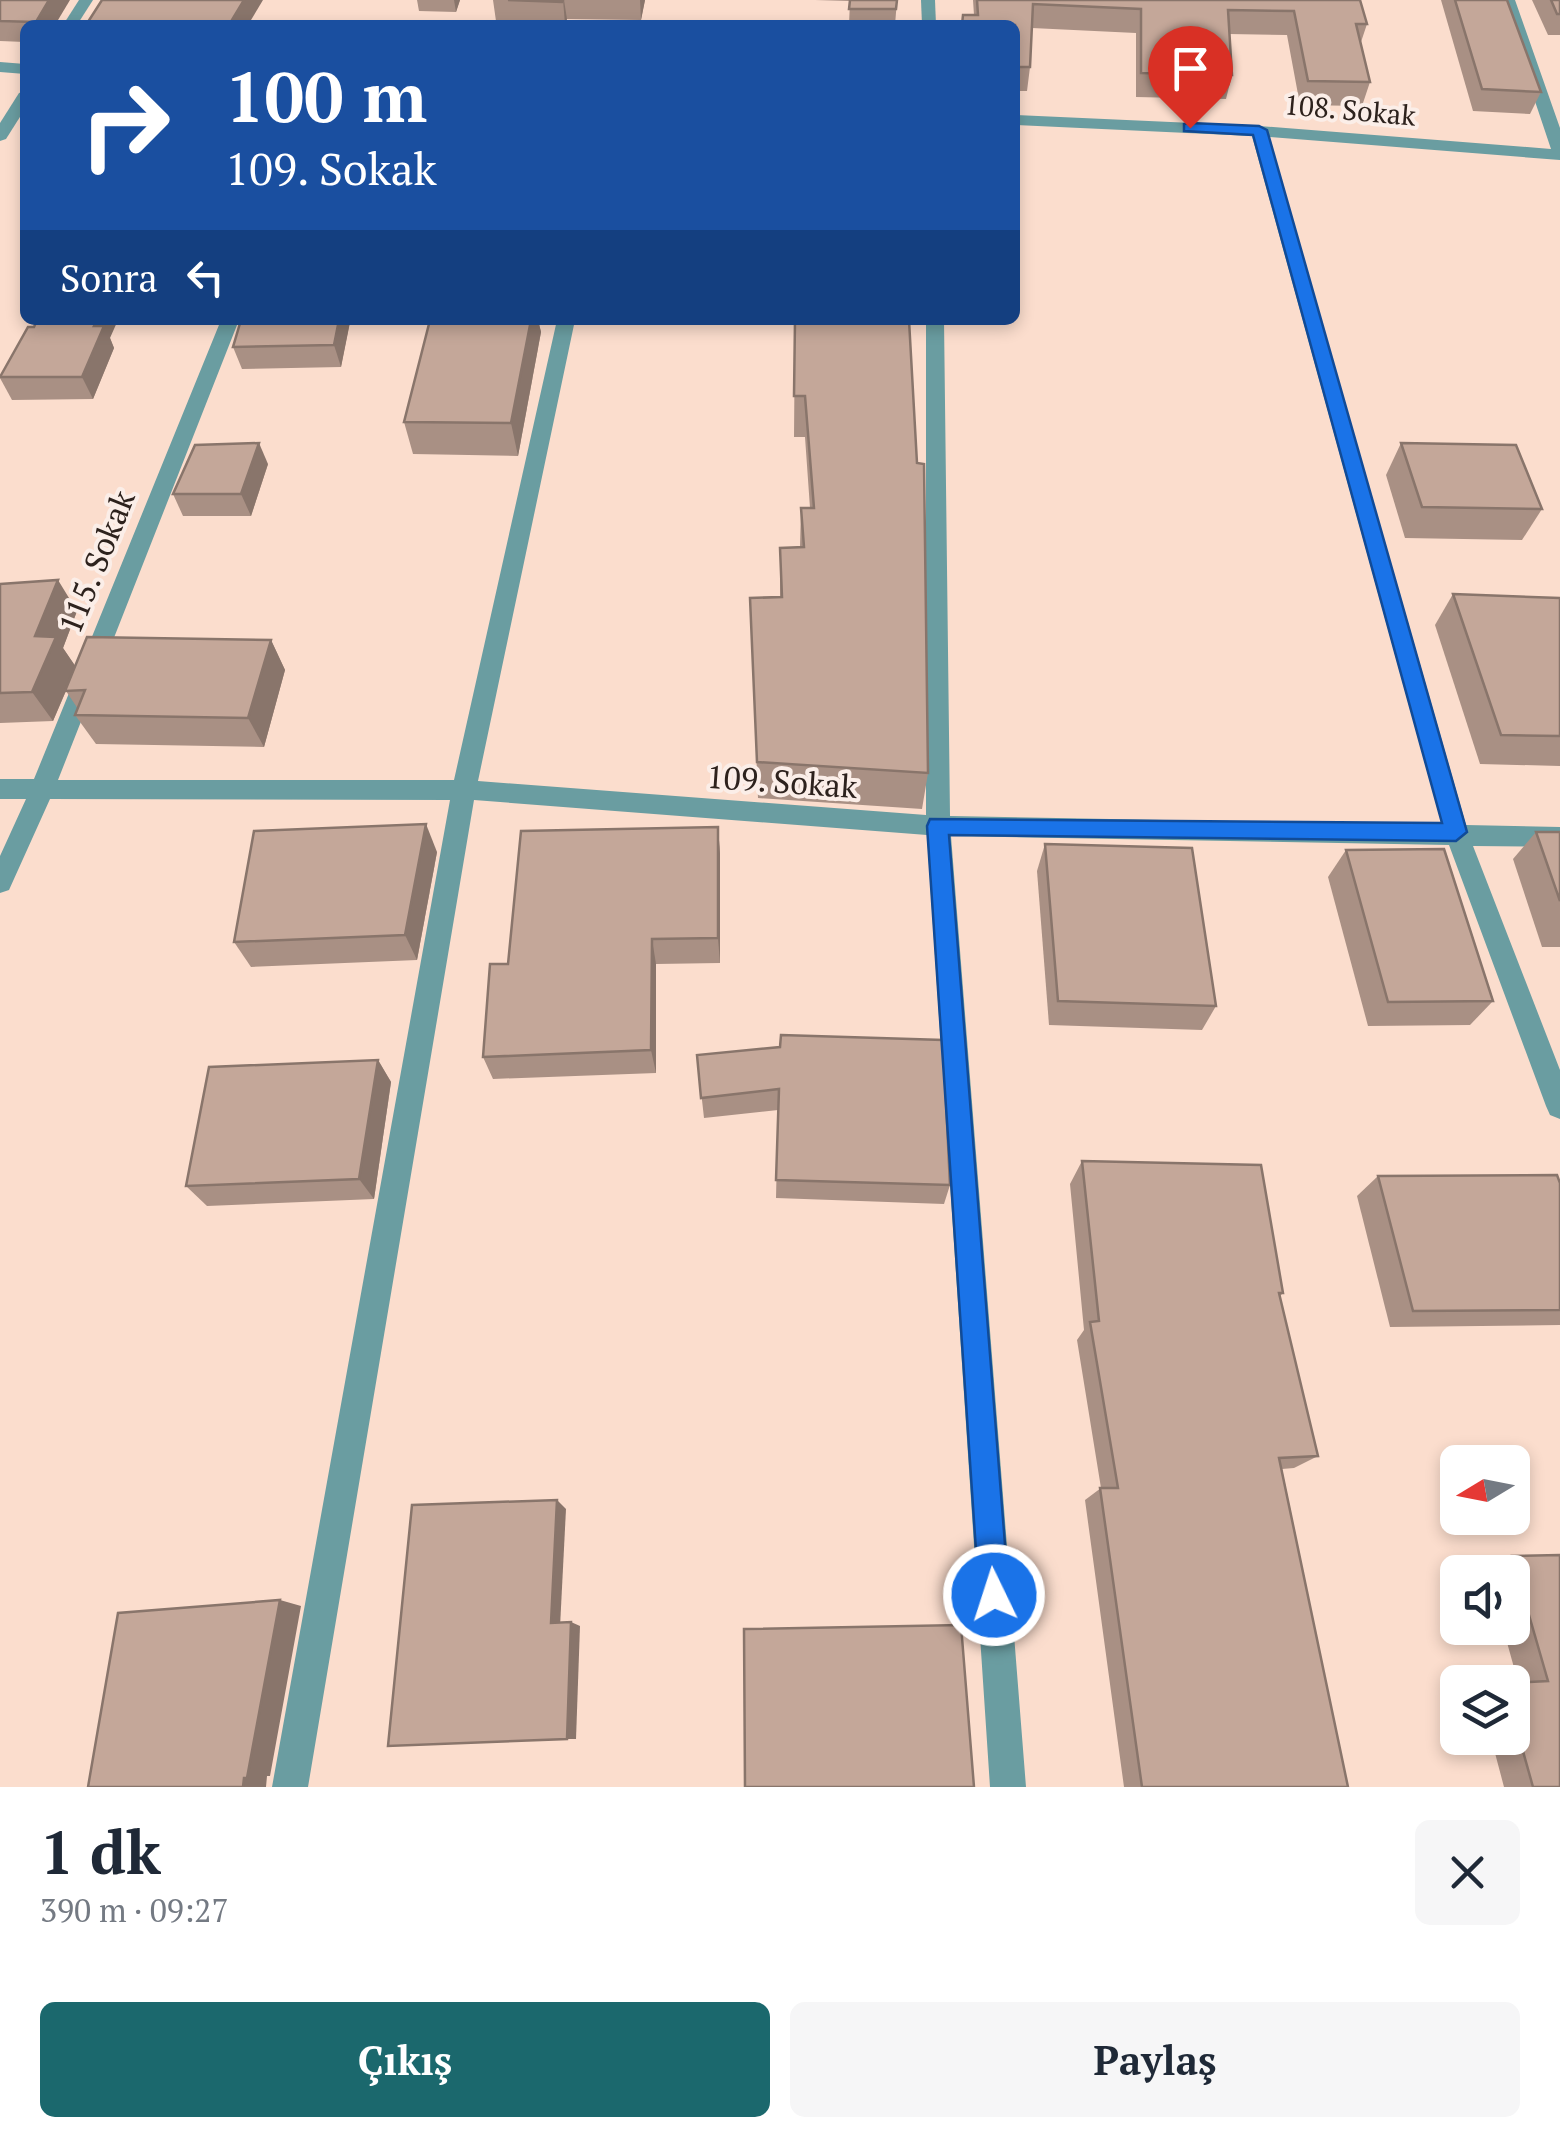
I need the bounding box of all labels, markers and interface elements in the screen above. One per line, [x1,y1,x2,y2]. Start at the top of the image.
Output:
pin [1148,26,1233,129]
icon: arrive [1163,41,1218,96]
text: 100 m [225,49,427,142]
icon: right [60,60,190,190]
street label: 108. Sokak [1283,85,1418,134]
text: 109. Sokak [225,138,437,198]
icon: left [178,250,233,305]
text: Sonra [60,253,158,303]
street label: 115. Sokak [48,483,144,639]
street label: 109. Sokak [705,755,859,807]
north arrow [1440,1445,1530,1535]
map controls [1440,1445,1530,1755]
position arrow [942,1543,1046,1647]
button: sound [1440,1555,1530,1645]
button: layers [1440,1665,1530,1755]
text: 1 dk [40,1812,161,1891]
button: close [1415,1820,1520,1925]
text: 390 m · 09:27 [40,1889,228,1931]
button: Çıkış [40,2002,770,2117]
button: Paylaş [790,2002,1520,2117]

